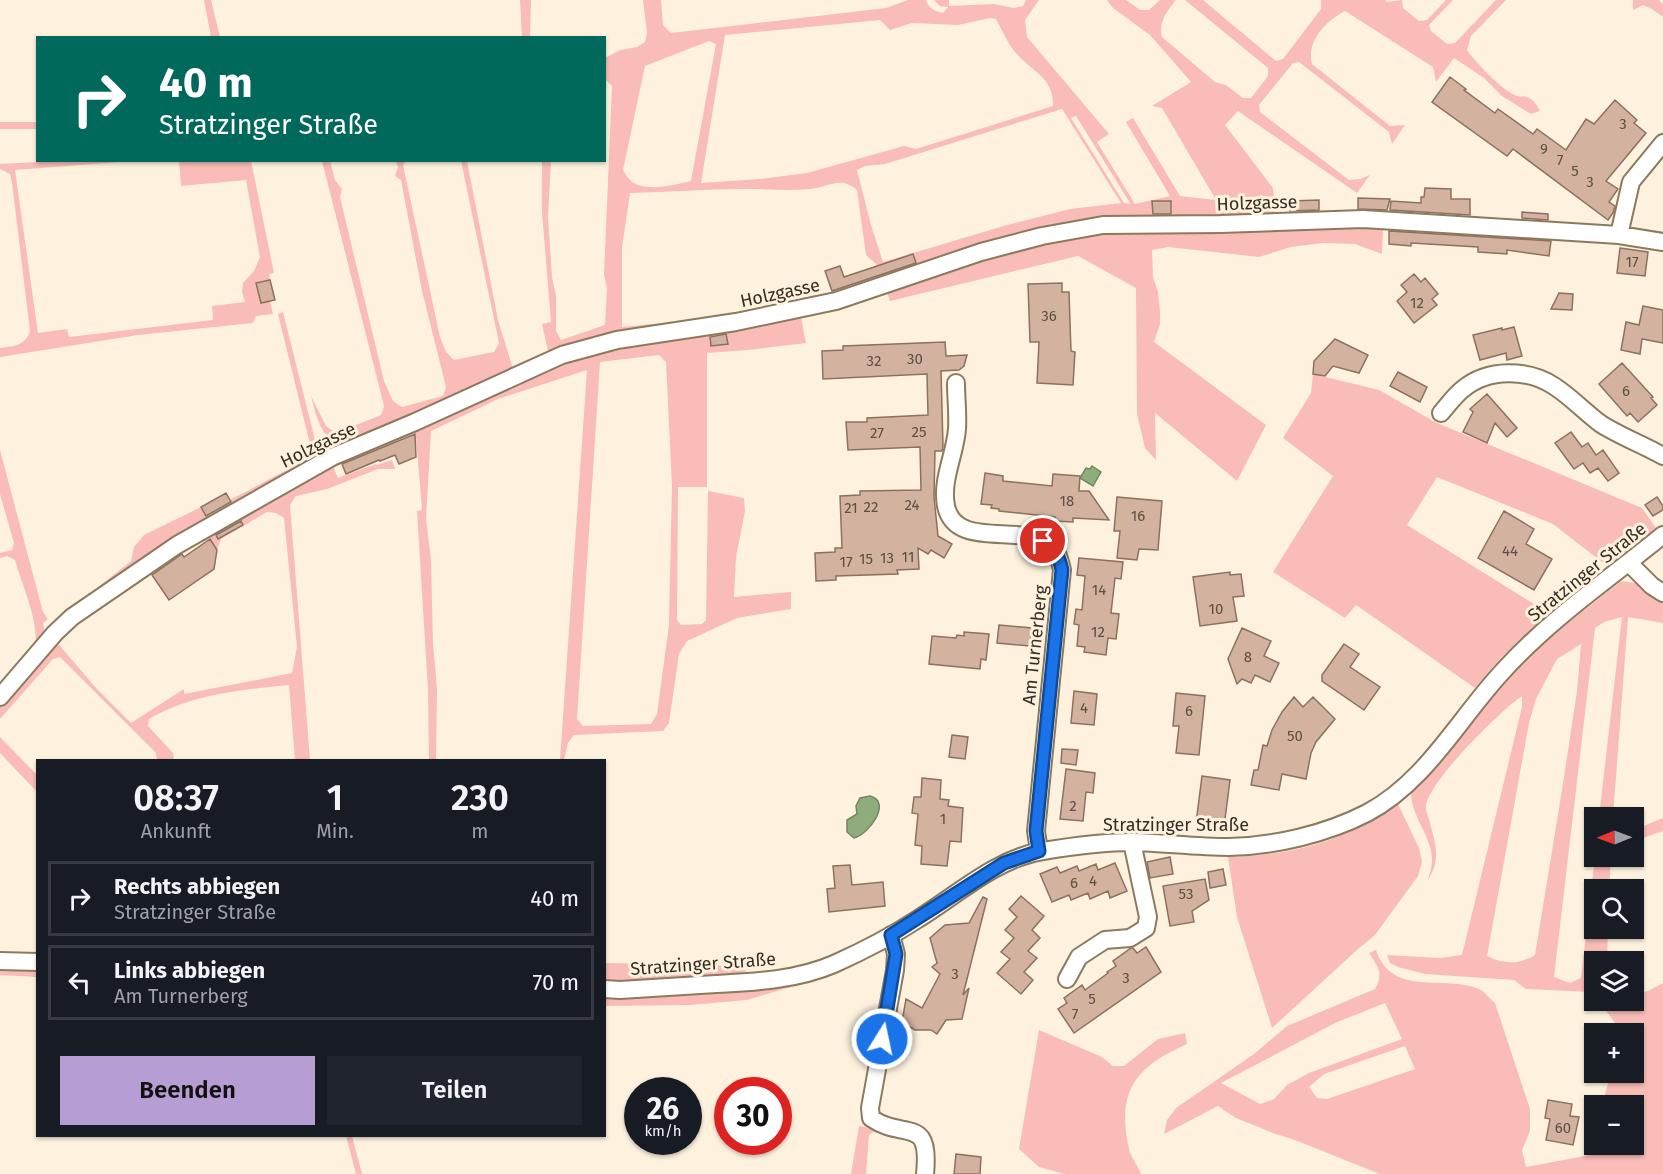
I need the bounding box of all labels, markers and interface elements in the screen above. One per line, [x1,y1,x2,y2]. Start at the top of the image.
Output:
text: 40 m [159,58,253,108]
icon: right [60,60,138,138]
text: Stratzinger Straße [159,109,378,141]
house number: 3 [1619,115,1627,133]
house number: 9 [1540,140,1548,158]
house number: 7 [1557,151,1564,169]
house number: 5 [1571,162,1579,180]
house number: 3 [1586,173,1594,191]
street label: Holzgasse [1216,191,1298,215]
house number: 17 [1625,253,1639,271]
street label: Holzgasse [738,274,822,312]
house number: 12 [1410,294,1424,312]
house number: 36 [1041,307,1057,325]
house number: 30 [907,350,923,368]
house number: 32 [867,352,881,370]
house number: 6 [1622,382,1630,400]
street label: Holzgasse [277,417,359,473]
house number: 25 [912,423,926,441]
house number: 27 [870,424,884,442]
house number: 18 [1060,492,1074,510]
house number: 24 [904,496,920,514]
house number: 22 [864,498,878,516]
house number: 21 [844,499,858,517]
house number: 16 [1131,507,1145,525]
pin [1017,515,1068,566]
street label: Stratzinger Straße [1523,518,1651,626]
icon: arrive [1026,524,1059,557]
house number: 44 [1502,542,1518,560]
house number: 11 [902,548,914,566]
house number: 13 [880,549,894,567]
house number: 15 [859,550,873,568]
house number: 17 [839,553,853,571]
house number: 14 [1092,581,1106,599]
street label: Am Turnerberg [1018,583,1052,706]
house number: 10 [1209,600,1223,618]
house number: 12 [1091,623,1105,641]
house number: 8 [1244,648,1252,666]
house number: 4 [1080,699,1088,717]
house number: 6 [1185,702,1193,720]
house number: 50 [1287,727,1303,745]
text: 08:37 [133,776,219,820]
text: 1 [327,776,343,820]
text: 230 [451,776,509,820]
house number: 2 [1069,797,1077,815]
north arrow [1584,807,1644,867]
map controls [1584,807,1644,1155]
house number: 1 [940,810,946,828]
street label: Stratzinger Straße [1103,814,1249,836]
text: Ankunft [141,819,211,843]
text: Min. [316,819,354,843]
text: m [471,819,488,843]
house number: 4 [1089,872,1097,890]
text: Rechts abbiegen [114,873,280,900]
house number: 6 [1070,874,1078,892]
button: search [1584,879,1644,939]
icon: right [63,882,96,915]
text: 40 m [530,885,579,912]
house number: 53 [1179,885,1193,903]
text: Stratzinger Straße [114,900,276,924]
street label: Stratzinger Straße [629,948,777,980]
button: layers [1584,951,1644,1011]
text: Links abbiegen [114,957,265,984]
house number: 3 [951,965,959,983]
icon: left [63,966,96,999]
text: 70 m [533,969,579,996]
house number: 3 [1122,969,1130,987]
text: Am Turnerberg [114,984,248,1008]
house number: 5 [1088,990,1096,1008]
house number: 7 [1072,1005,1079,1023]
position arrow [850,1007,914,1071]
button: + [1584,1023,1644,1083]
button: Beenden [60,1056,315,1125]
button: Teilen [327,1056,582,1125]
speed limit sign: 30 [714,1077,792,1155]
text: 26 [647,1091,679,1127]
button: − [1584,1095,1644,1155]
house number: 60 [1555,1119,1571,1137]
text: km/h [644,1122,682,1140]

